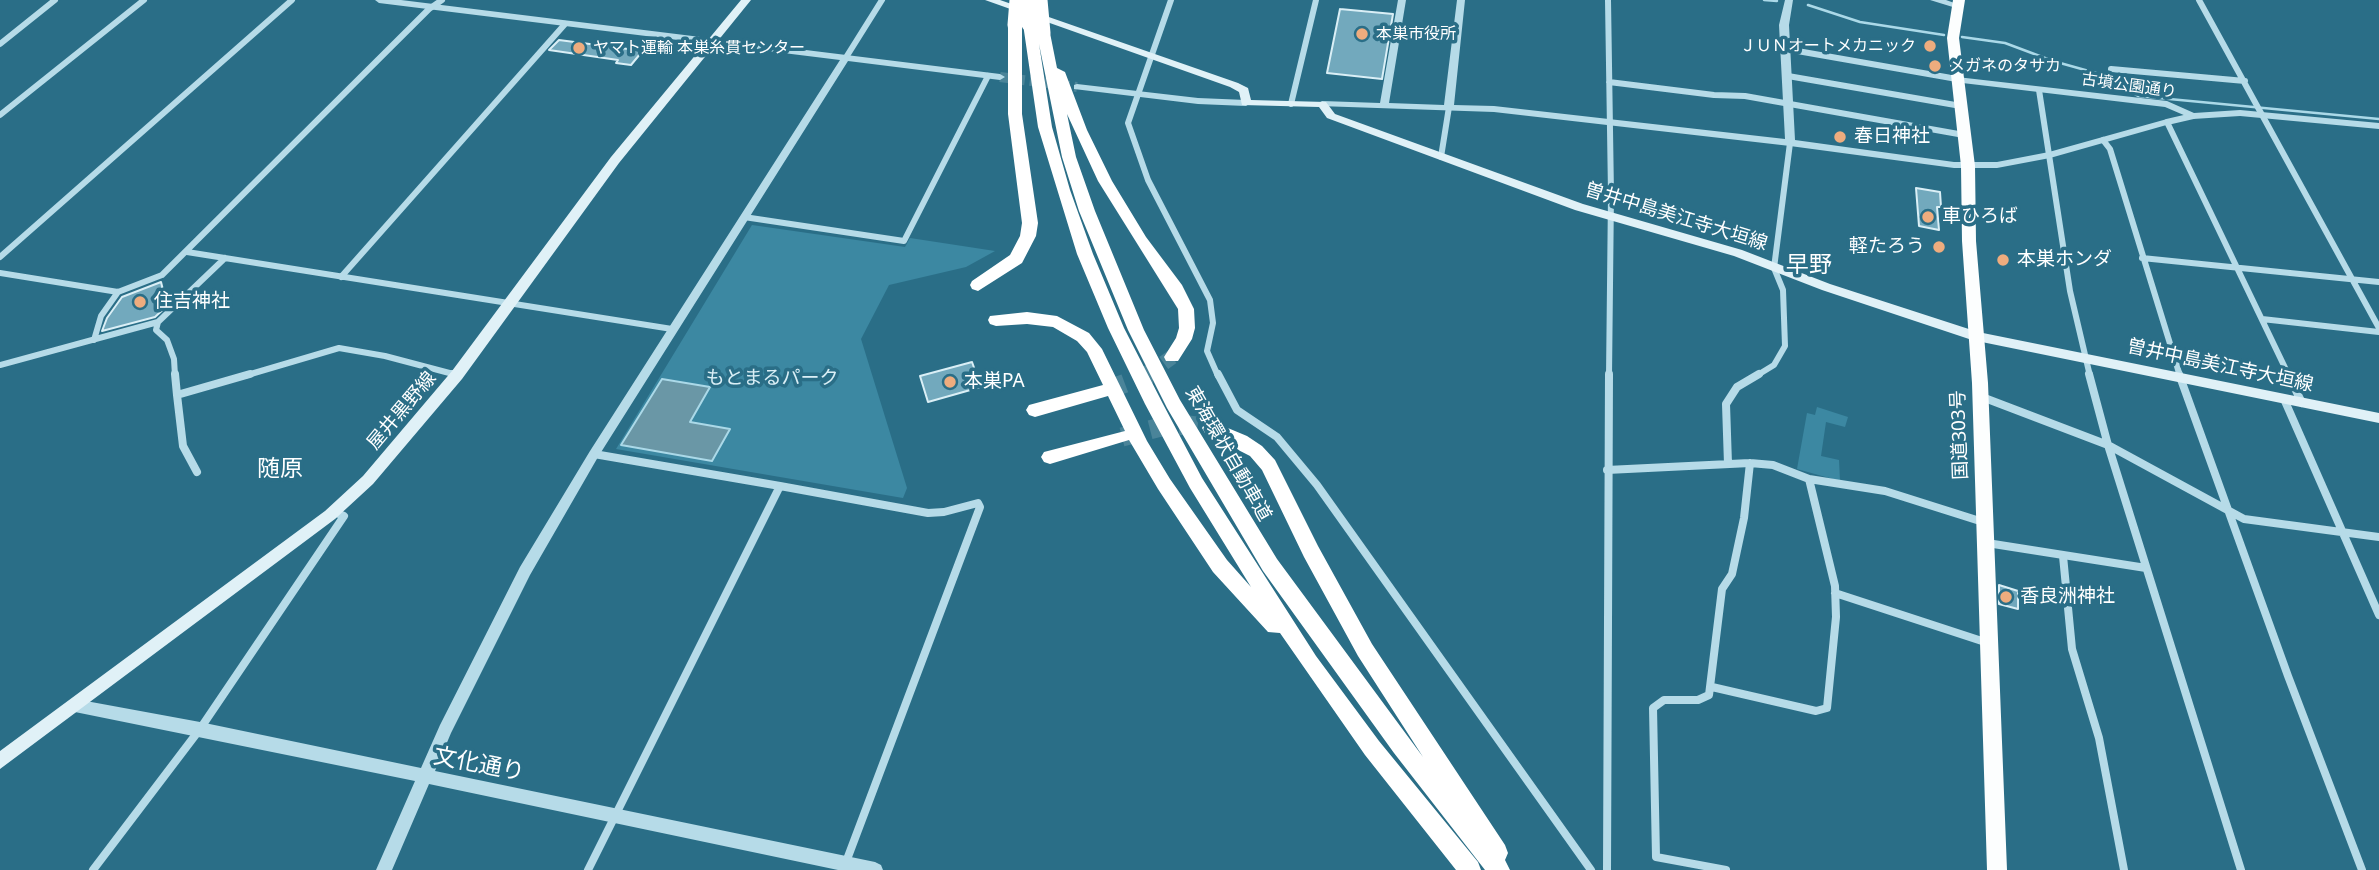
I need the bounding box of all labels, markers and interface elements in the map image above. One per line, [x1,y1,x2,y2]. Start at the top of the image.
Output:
place label: 本巣市役所 [1376,24,1456,44]
marker: 本巣市役所 [1354,26,1370,42]
place label: ＪＵＮオートメカニック [1740,36,1916,56]
place label: ヤマト運輸 本巣糸貫センター [593,38,805,58]
marker: ＪＵＮオートメカニック [1922,38,1938,54]
marker: ヤマト運輸 本巣糸貫センター [571,40,587,56]
place label: メガネのタサカ [1949,56,2061,76]
marker: メガネのタサカ [1927,58,1943,74]
street label: 古墳公園通り [2080,70,2178,102]
place label: 春日神社 [1854,126,1930,148]
marker: 春日神社 [1832,129,1848,145]
street label: 曽井中島美江寺大垣線 [1582,178,1770,256]
place label: 車ひろば [1942,206,2018,228]
marker: 車ひろば [1920,209,1936,225]
place label: 軽たろう [1849,236,1925,258]
marker: 軽たろう [1931,239,1947,255]
place label: 本巣ホンダ [2017,249,2112,271]
district label: 早野 [1786,251,1832,279]
marker: 本巣ホンダ [1995,252,2011,268]
place label: 住吉神社 [154,291,230,313]
marker: 住吉神社 [132,294,148,310]
street label: 曽井中島美江寺大垣線 [2125,335,2315,397]
street label: 屋井黒野線 [363,367,441,455]
park label: もとまるパーク [706,368,838,390]
place label: 本巣PA [964,371,1025,393]
marker: 本巣PA [942,374,958,390]
street label: 東海環状自動車道 [1180,382,1276,526]
street label: 国道303号 [1947,390,1973,480]
district label: 随原 [257,455,303,483]
place label: 香良洲神社 [2020,586,2115,608]
marker: 香良洲神社 [1998,589,2014,605]
street label: 文化通り [431,743,527,787]

